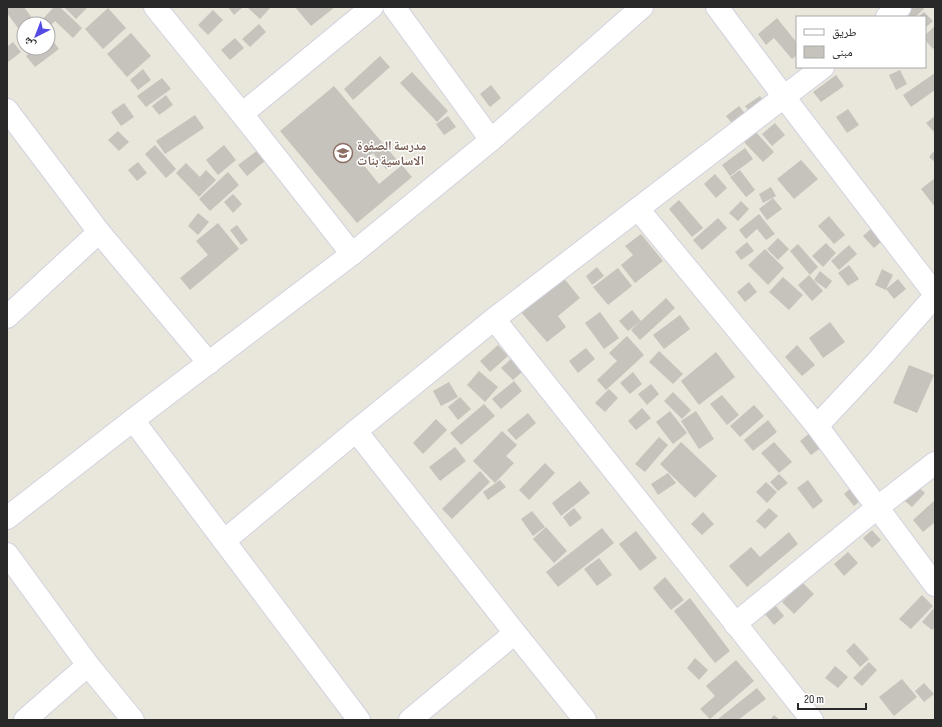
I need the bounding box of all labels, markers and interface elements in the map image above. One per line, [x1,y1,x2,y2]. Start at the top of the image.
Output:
north arrow [16,16,56,56]
legend [796,16,926,68]
text: طريق [832,25,857,40]
text: ش [21,33,39,52]
text: مبنى [832,45,853,60]
place label: مدرسة الصفوة الاساسية بنات [357,138,426,169]
school or university icon: مدرسة الصفوة الاساسية بنات [332,142,354,164]
scale bar [798,685,866,711]
text: 20 m [804,692,824,707]

